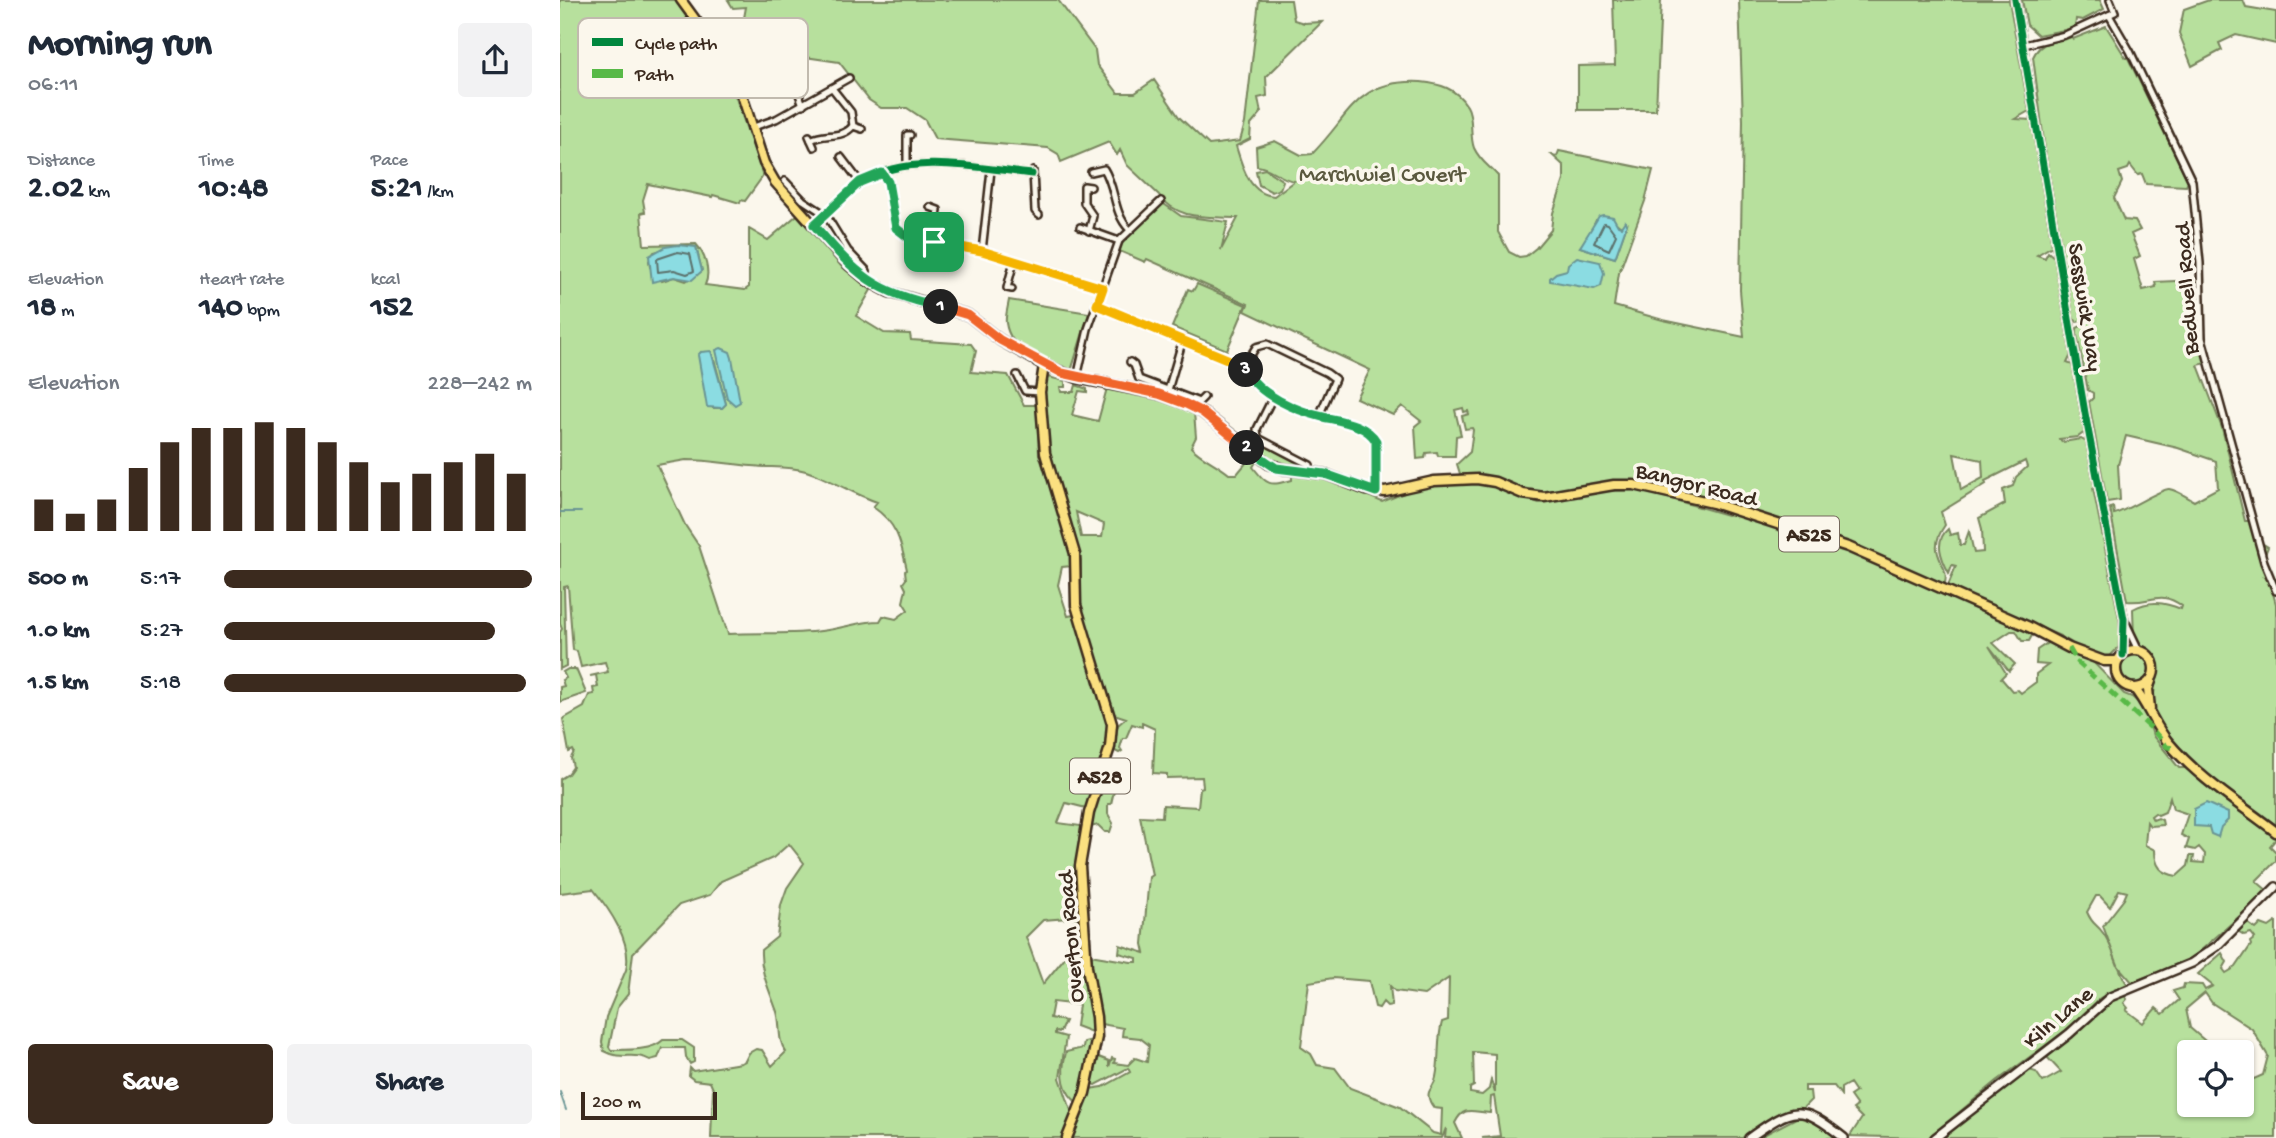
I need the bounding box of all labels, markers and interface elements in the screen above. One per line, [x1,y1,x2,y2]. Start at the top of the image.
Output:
legend [578,18,808,98]
button: share [458,23,532,97]
text: Morning run [28,24,212,68]
text: Cycle path [635,34,717,57]
text: Path [634,65,674,88]
text: 06:11 [28,72,79,99]
text: Distance [28,150,95,173]
text: Time [199,150,234,173]
text: Pace [371,150,408,173]
park label: Marchwiel Covert [1299,163,1467,190]
text: 2.02 [28,173,84,208]
text: 10:48 [199,173,269,208]
text: 5:21 [371,173,423,208]
text: km [84,181,110,204]
text: /km [423,181,454,204]
pin [904,212,964,272]
street label: Bedwell Road [2170,220,2207,357]
icon: arrive [915,223,953,261]
street label: Sesswick Way [2060,242,2107,374]
text: Elevation [28,269,104,292]
text: Heart rate [199,269,284,292]
text: kcal [371,269,400,292]
pin: 1 [924,290,958,324]
text: 18 [28,292,57,327]
text: 140 [199,292,243,327]
text: 152 [371,292,413,327]
text: 1 [937,295,944,318]
text: m [57,300,75,323]
text: bpm [243,300,280,323]
pin: 3 [1228,352,1264,388]
text: 3 [1241,358,1250,381]
text: Elevation [28,371,119,398]
text: 228–242 m [428,371,532,398]
pin: 2 [1230,430,1264,466]
text: 2 [1242,436,1251,459]
street label: Bangor Road [1632,458,1761,515]
road number: A525 [1779,516,1839,552]
text: 500 m [28,566,88,593]
text: 5:17 [140,566,181,593]
text: 1.0 km [28,618,90,645]
text: 5:27 [140,618,183,645]
text: 1.5 km [28,670,89,697]
text: 5:18 [140,670,181,697]
road number: A528 [1070,758,1130,794]
street label: Overton Road [1053,868,1092,1004]
street label: Kiln Lane [2019,981,2101,1056]
map controls [2177,1040,2254,1117]
button: locate [2177,1040,2254,1117]
button: Save [28,1044,273,1124]
button: Share [287,1044,532,1124]
scale bar [581,1089,718,1121]
text: 200 m [592,1092,641,1115]

